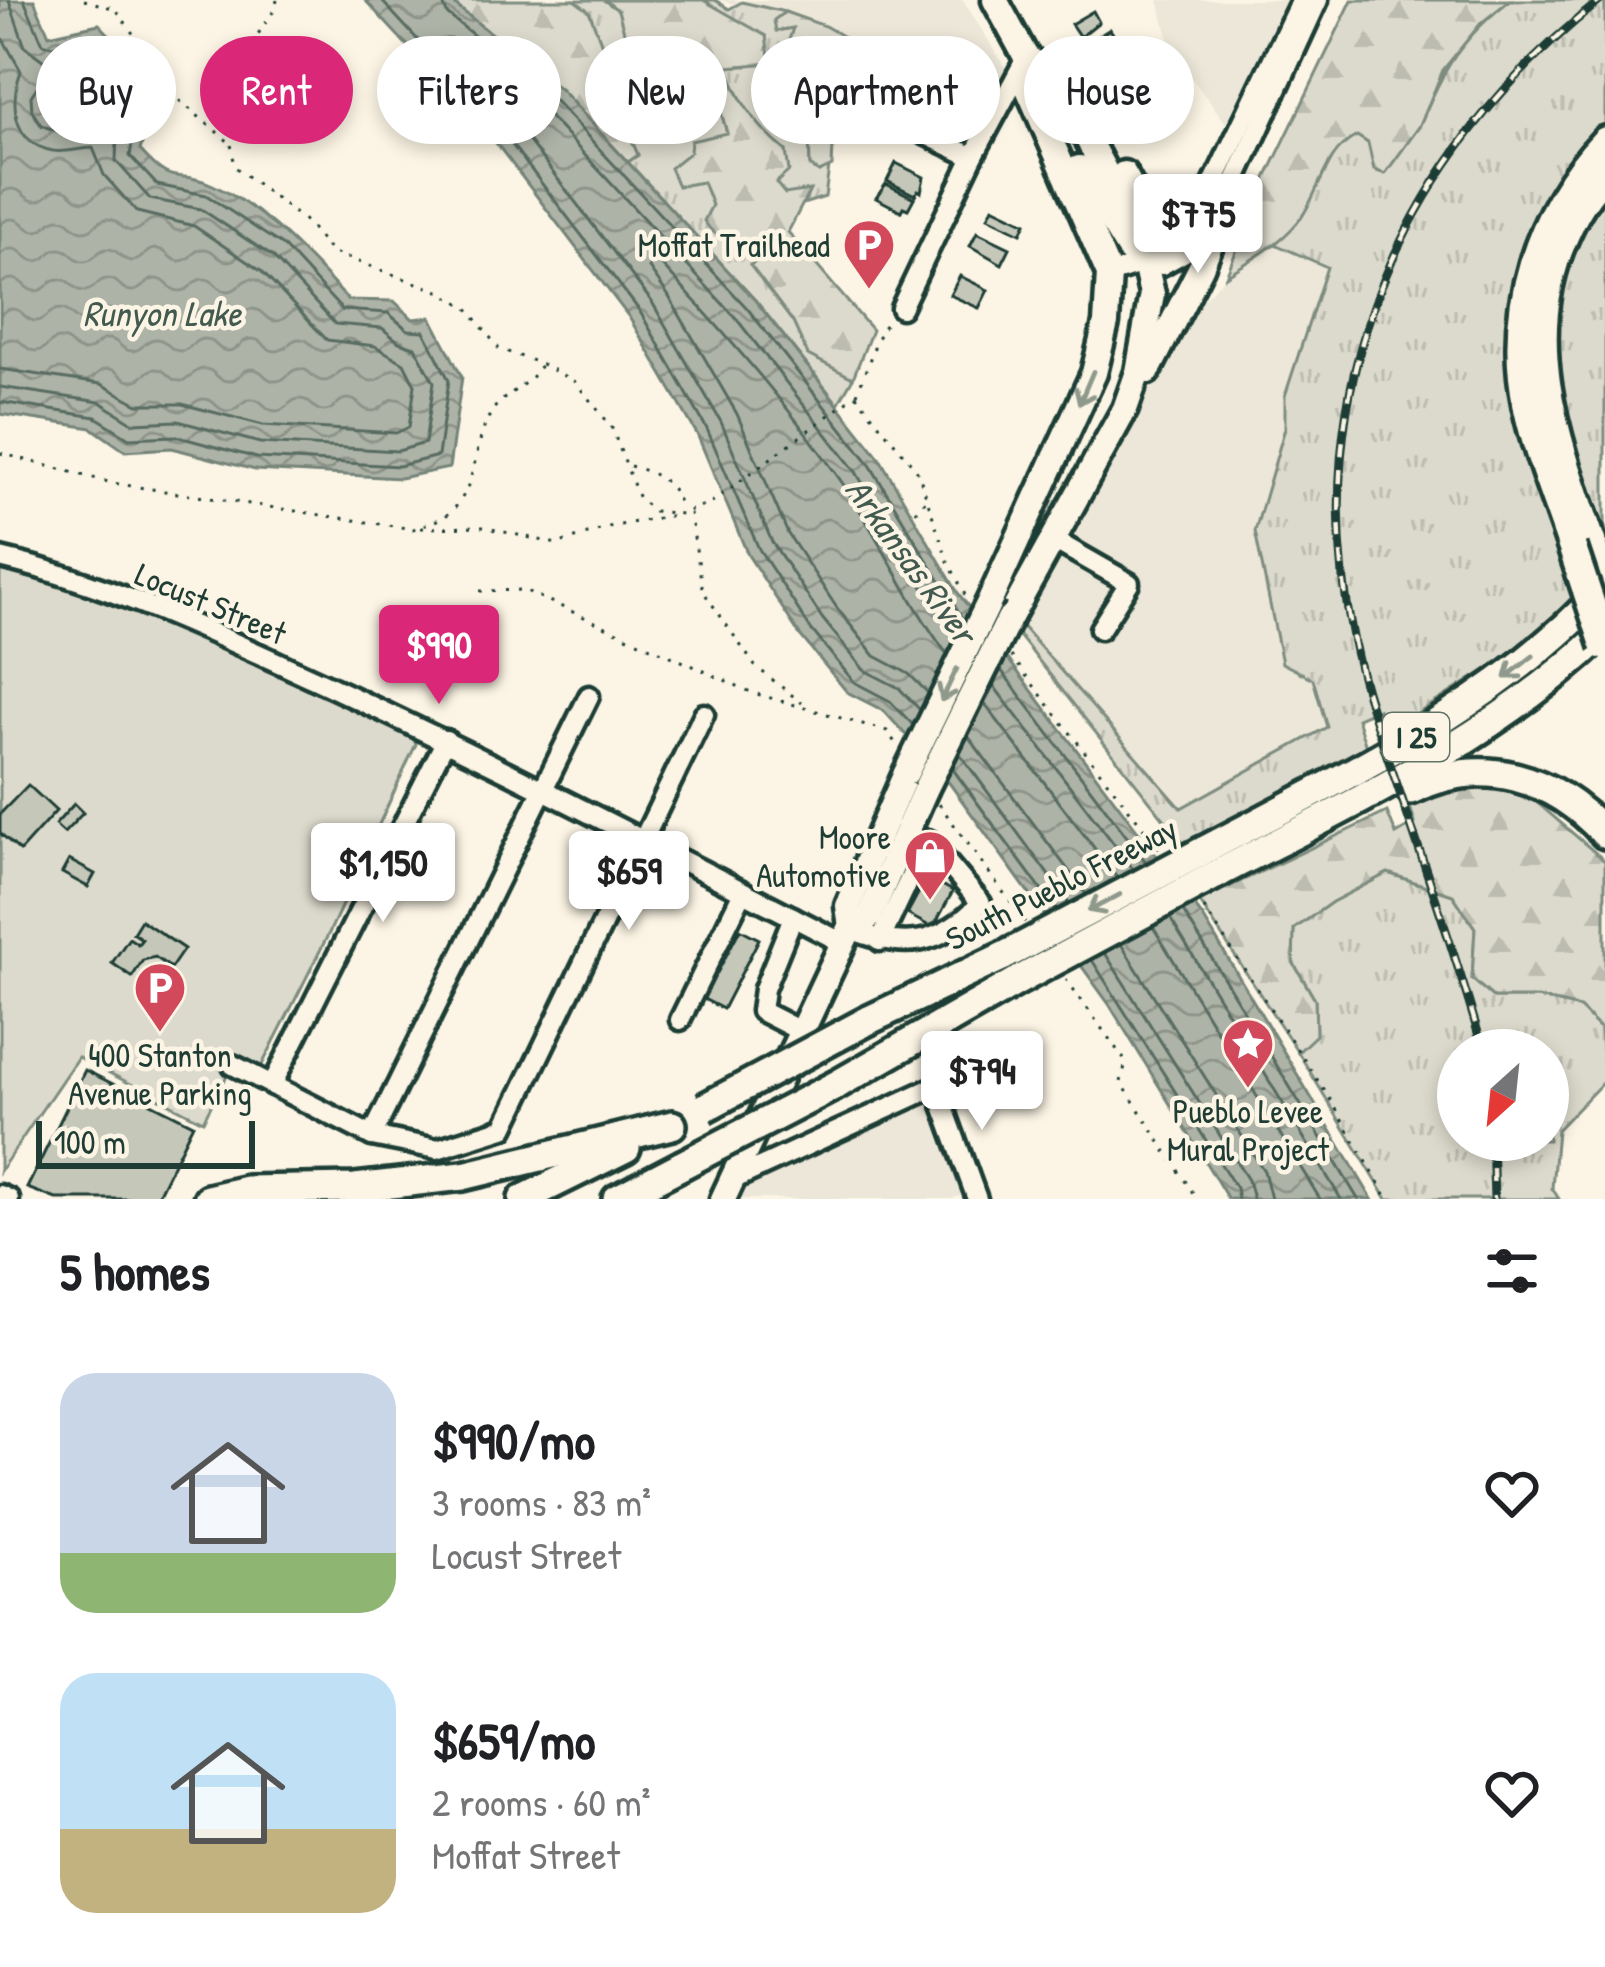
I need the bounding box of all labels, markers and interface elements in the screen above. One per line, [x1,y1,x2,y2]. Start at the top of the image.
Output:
chip: Buy [36,36,176,144]
chip: Rent [200,36,353,144]
chip: Filters [377,36,561,144]
chip: New [585,36,727,144]
chip: Apartment [751,36,1000,144]
chip: House [1024,36,1194,144]
pin: $775 [1127,174,1269,276]
text: $775 [1161,186,1235,239]
parking icon: Moffat Trailhead [841,217,897,291]
place label: Moffat Trailhead [638,223,830,267]
water label: Runyon Lake [83,288,243,338]
one-way arrow [1074,369,1096,405]
water label: Arkansas River [835,467,991,656]
street label: Locust Street [129,551,294,655]
pin: $990 [368,605,510,707]
text: $990 [406,617,472,670]
one-way arrow [1503,653,1535,680]
one-way arrow [937,666,959,702]
road number: I 25 [1383,713,1449,761]
street label: South Pueblo Freeway [938,806,1184,961]
place label: Moore Automotive [756,815,891,897]
pin: $1,150 [285,823,481,925]
shop icon: Moore Automotive [902,828,958,902]
pin: $659 [558,831,700,933]
text: $1,150 [338,835,428,888]
text: $659 [596,843,662,896]
one-way arrow [1087,892,1122,915]
parking icon: 400 Stanton Avenue Parking [132,960,188,1034]
place icon: Pueblo Levee Mural Project [1220,1016,1276,1090]
north arrow [1437,1029,1569,1161]
map controls [1437,1029,1569,1161]
pin: $794 [911,1031,1053,1133]
place label: 400 Stanton Avenue Parking [68,1033,252,1116]
text: $794 [948,1043,1016,1096]
place label: Pueblo Levee Mural Project [1167,1089,1330,1171]
scale bar [36,1115,255,1168]
text: 100 m [54,1120,126,1164]
text: 5 homes [60,1237,210,1306]
icon: filters [1479,1238,1545,1304]
text: $990/mo [432,1406,595,1475]
icon: home [156,1421,300,1565]
icon: heart [1479,1460,1545,1526]
text: 3 rooms · 83 m² [432,1475,651,1528]
text: Locust Street [432,1528,621,1581]
text: $659/mo [432,1706,595,1775]
icon: home [156,1721,300,1865]
icon: heart [1479,1760,1545,1826]
text: 2 rooms · 60 m² [432,1775,650,1828]
text: Moffat Street [432,1828,620,1881]

